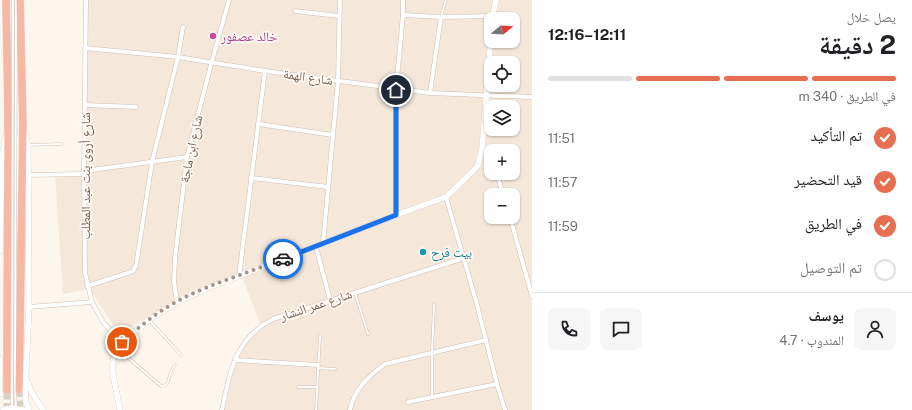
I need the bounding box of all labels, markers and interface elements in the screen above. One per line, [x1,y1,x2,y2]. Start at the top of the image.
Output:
text: يصل خلال [847,10,896,25]
north arrow [484,12,520,48]
map controls [484,12,520,224]
text: 12:11–12:16 [548,26,626,43]
place label: خالد عصفور [220,29,277,45]
text: 2 دقيقة [819,29,896,60]
marker: خالد عصفور [208,31,218,41]
button: locate [484,56,520,92]
street label: شارع الهمة [282,66,334,90]
pin [379,73,413,107]
icon: home [385,79,407,101]
text: في الطريق · 340 m [798,89,896,104]
button: layers [484,100,520,136]
street label: شارع أروى بنت عبد المطلب [78,112,95,240]
street label: شارع ابن ماجة [177,114,207,185]
text: تم التأكيد [811,127,862,144]
icon: check [874,127,896,149]
text: 11:51 [548,131,575,146]
button: + [484,144,520,180]
text: قيد التحضير [794,171,862,188]
icon: check [874,171,896,193]
text: 11:57 [548,175,578,190]
button: − [484,188,520,224]
text: في الطريق [805,215,862,232]
icon: check [874,215,896,237]
text: 11:59 [548,219,578,234]
courier [263,239,303,279]
place label: بيت فرح [431,245,472,262]
marker: بيت فرح [418,247,428,257]
icon: car [272,248,294,270]
text: تم التوصيل [800,259,862,276]
street label: شارع عمر النشار [277,286,355,326]
text: يوسف [809,307,844,324]
button: phone [548,308,590,350]
button: chat [600,308,642,350]
button: person [854,308,896,350]
pin [105,325,139,359]
icon: bag [111,331,133,353]
text: المندوب · 4.7 [779,333,844,348]

